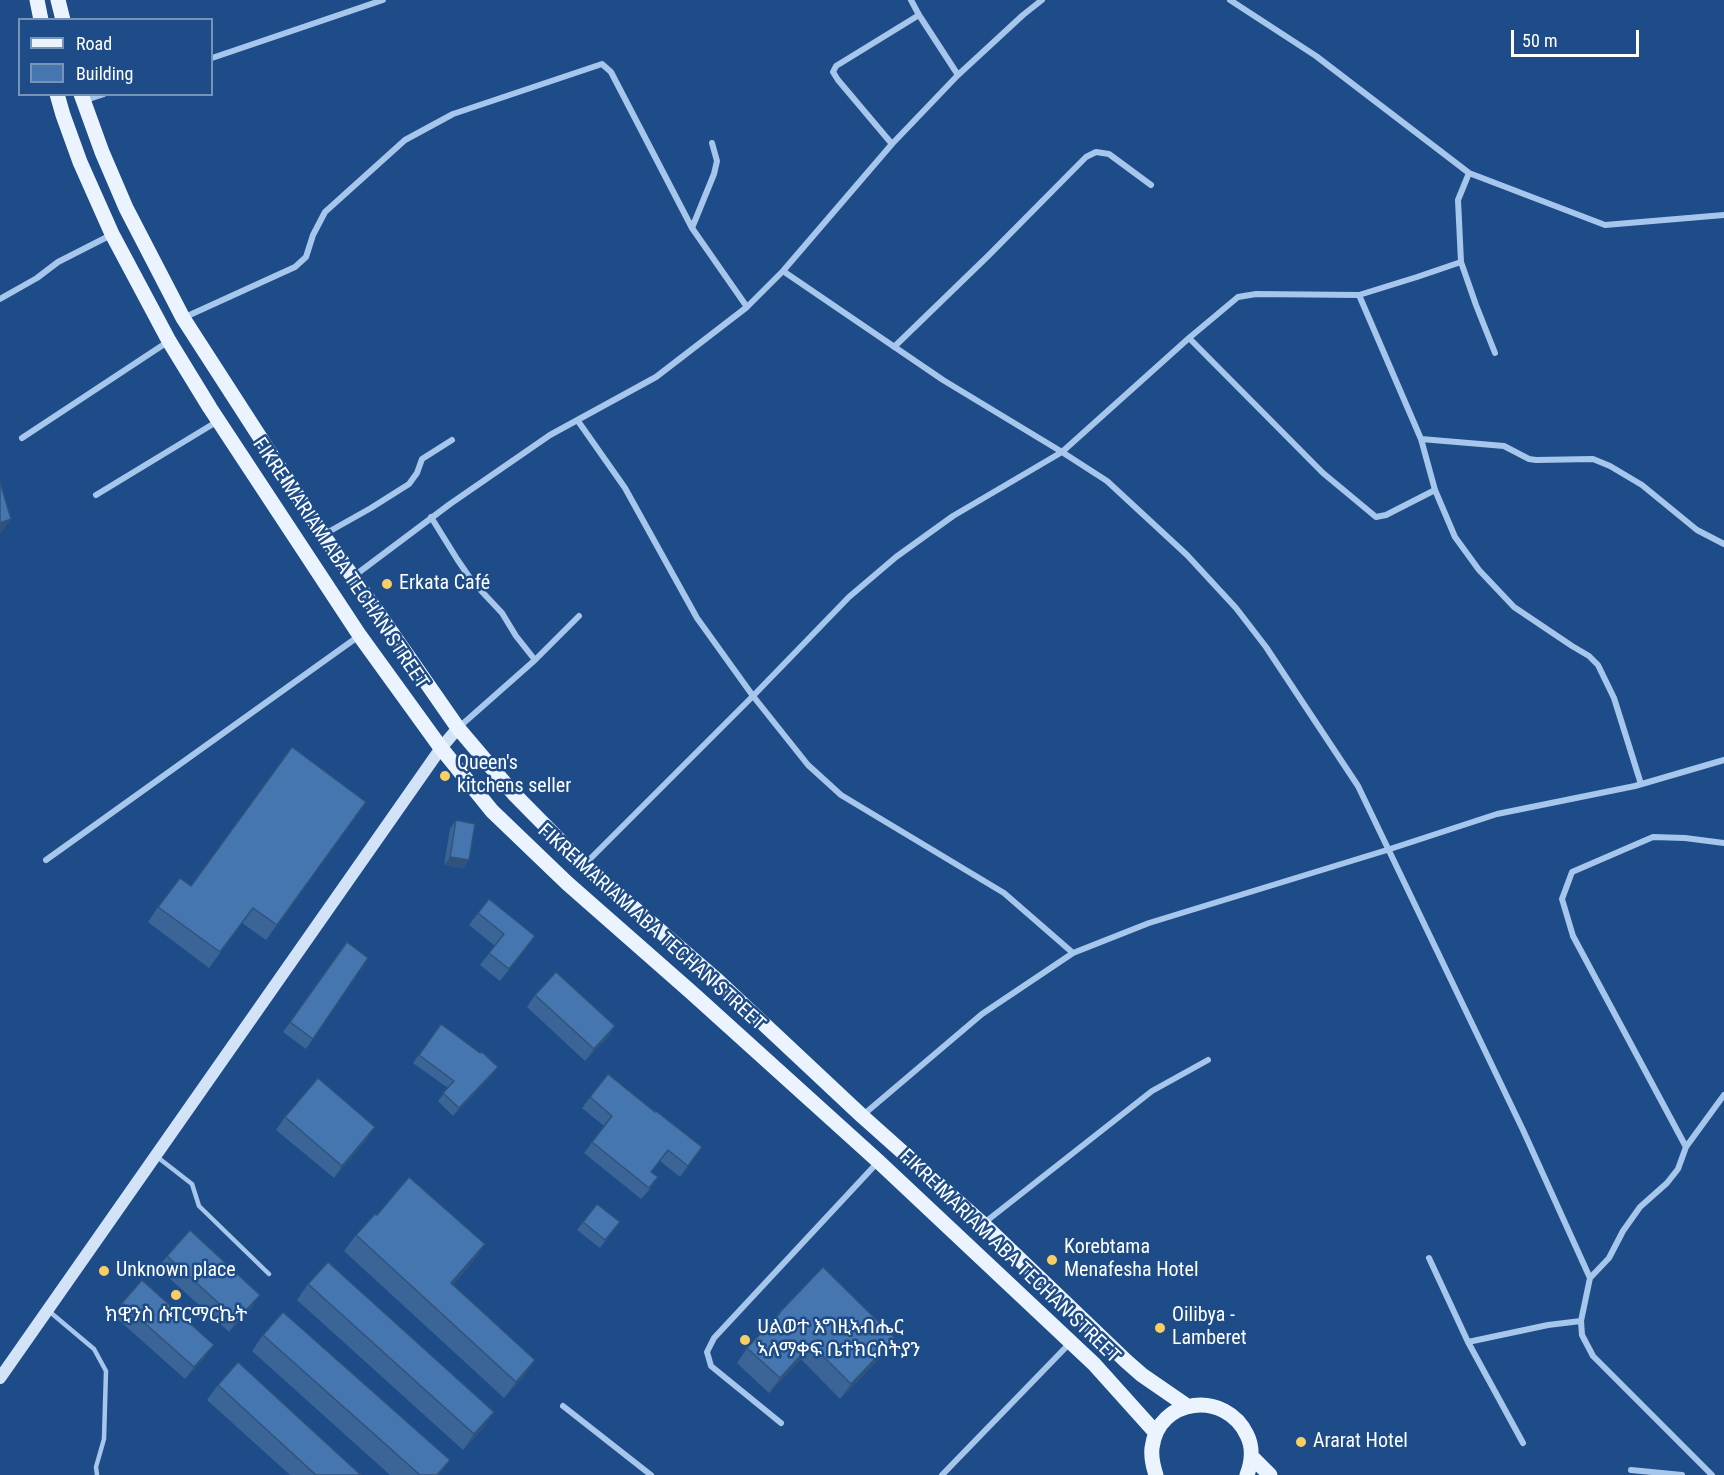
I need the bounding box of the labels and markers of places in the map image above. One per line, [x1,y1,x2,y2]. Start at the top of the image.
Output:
place label: Erkata Café [399,572,490,596]
marker: Erkata Café [380,577,394,591]
place label: Queen's kitchens seller [457,752,571,799]
marker: Queen's kitchens seller [438,769,452,783]
place label: Korebtama Menafesha Hotel [1064,1236,1198,1283]
marker: Korebtama Menafesha Hotel [1045,1253,1059,1267]
place label: Unknown place [116,1259,236,1283]
marker: Unknown place [97,1264,111,1278]
marker: ክዊንስ ሱፐርማርኬት [169,1288,183,1302]
place label: ክዊንስ ሱፐርማርኬት [105,1304,247,1328]
place label: Oilibya - Lamberet [1172,1304,1247,1351]
place label: ሀልወተ እግዚኣብሔር ኣለማቀፍ ቤተክርስትያን [757,1316,920,1363]
marker: Oilibya - Lamberet [1153,1321,1167,1335]
marker: ሀልወተ እግዚኣብሔር ኣለማቀፍ ቤተክርስትያን [738,1333,752,1347]
place label: Ararat Hotel [1313,1430,1408,1454]
marker: Ararat Hotel [1294,1435,1308,1449]

